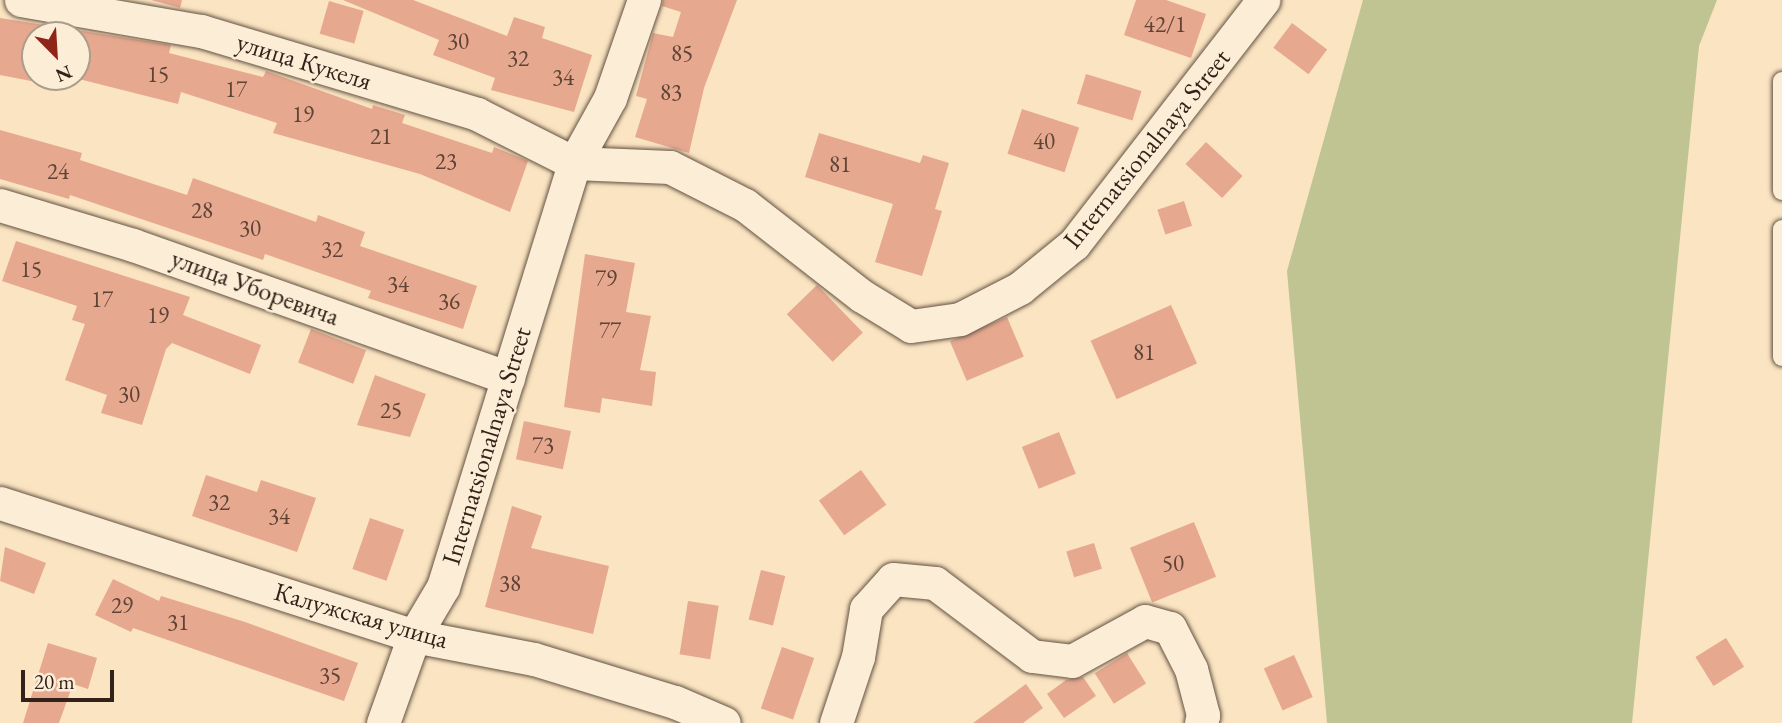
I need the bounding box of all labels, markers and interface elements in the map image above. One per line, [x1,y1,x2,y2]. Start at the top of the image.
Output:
house number: 42/1 [1144,10,1186,38]
north arrow [21,21,91,91]
street label: улица Кукеля [233,27,375,97]
house number: 30 [447,27,469,55]
house number: 85 [671,39,693,67]
street label: Internatsionalnaya Street [1057,43,1237,255]
house number: 32 [507,44,529,72]
text: N [52,59,76,88]
house number: 15 [147,60,169,88]
house number: 34 [552,63,574,91]
house number: 17 [225,75,247,103]
house number: 83 [660,78,682,106]
house number: 19 [292,100,314,128]
house number: 21 [370,122,392,150]
house number: 40 [1033,127,1055,155]
house number: 23 [435,147,457,175]
house number: 81 [829,150,851,178]
house number: 24 [47,157,69,185]
house number: 28 [191,196,213,224]
house number: 30 [239,214,261,242]
house number: 32 [321,235,343,263]
street label: улица Уборевича [167,243,343,333]
house number: 15 [20,255,42,283]
house number: 79 [595,264,617,292]
house number: 34 [387,270,409,298]
house number: 17 [91,285,113,313]
house number: 36 [438,287,460,315]
house number: 19 [147,301,169,329]
house number: 77 [599,316,621,344]
street label: Internatsionalnaya Street [436,323,538,569]
house number: 81 [1133,338,1155,366]
house number: 30 [118,380,140,408]
house number: 25 [380,396,402,424]
house number: 73 [532,431,554,459]
house number: 32 [208,488,230,516]
house number: 34 [268,502,290,530]
house number: 50 [1162,549,1184,577]
house number: 38 [499,569,521,597]
street label: Калужская улица [271,576,451,656]
house number: 29 [111,591,133,619]
house number: 31 [167,608,189,636]
scale bar [24,656,117,700]
house number: 35 [319,661,341,689]
text: 20 m [34,668,75,695]

